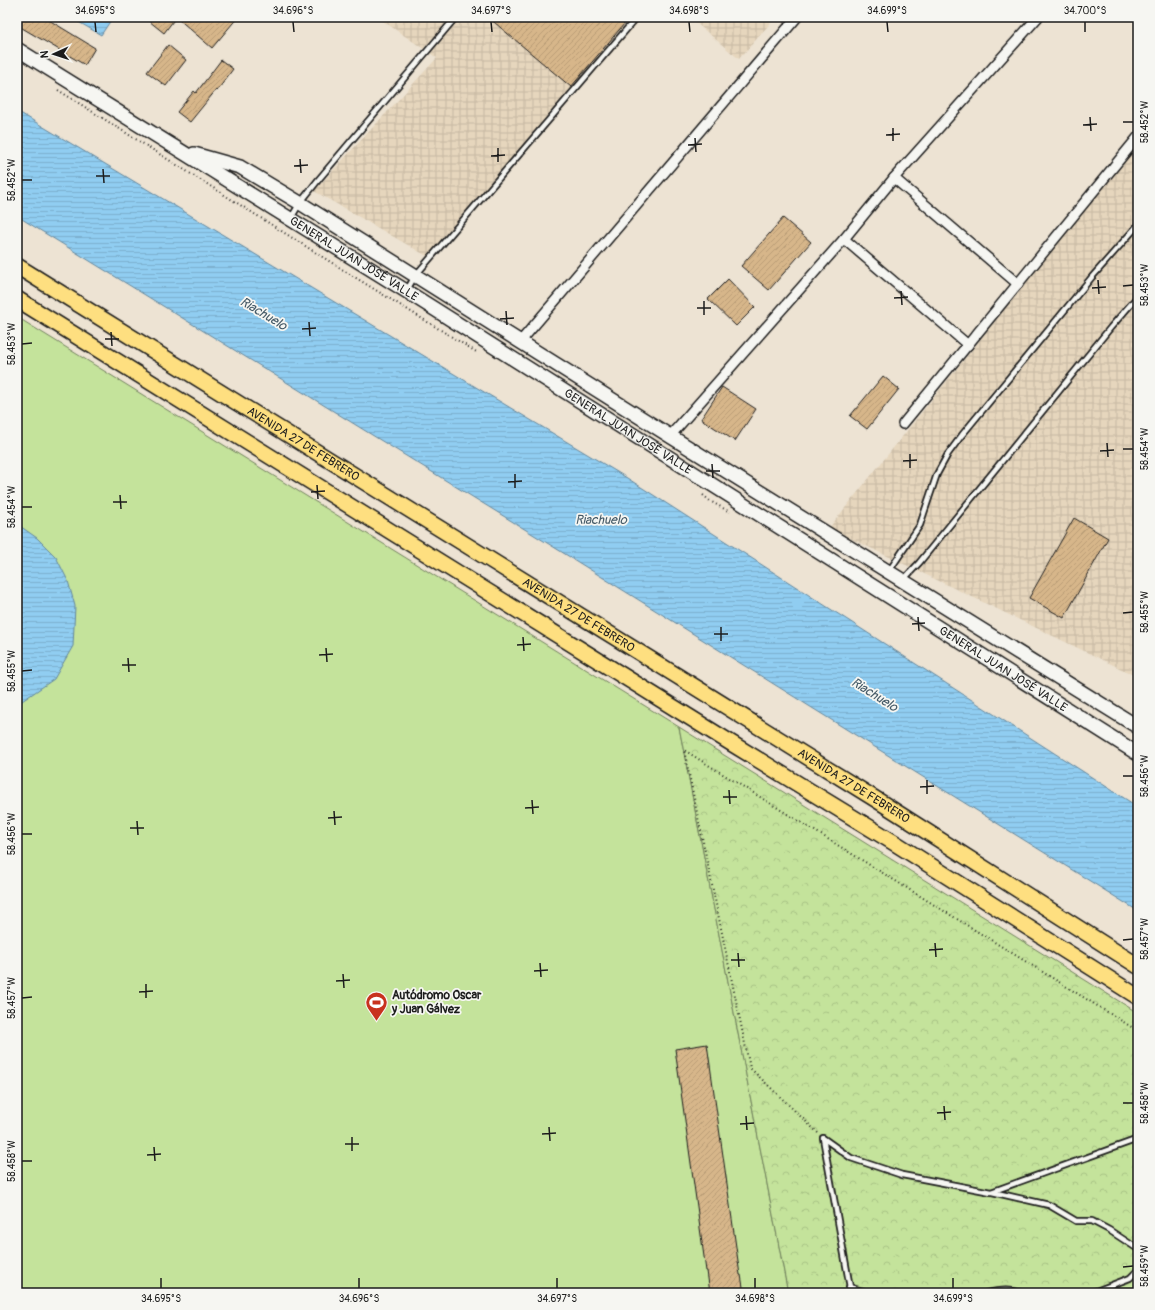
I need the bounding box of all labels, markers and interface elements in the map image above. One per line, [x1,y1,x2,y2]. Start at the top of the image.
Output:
text: 34.695°S [75,5,115,17]
text: 34.696°S [273,5,313,17]
text: 34.697°S [471,5,511,17]
text: 34.698°S [669,5,709,17]
text: 34.699°S [867,5,907,17]
text: 34.700°S [1064,5,1107,17]
north arrow [34,34,74,74]
text: N [38,50,51,59]
text: 58.452°W [1139,100,1151,143]
text: 58.452°W [6,158,18,201]
street label: GENERAL JUAN JOSÉ VALLE [287,213,421,305]
text: 58.453°W [1139,263,1151,306]
water label: Riachuelo [237,294,291,335]
text: 58.453°W [6,322,18,365]
street label: GENERAL JUAN JOSÉ VALLE [561,386,695,478]
street label: AVENIDA 27 DE FEBRERO [244,404,362,485]
text: 58.454°W [1139,427,1151,470]
text: 58.454°W [6,485,18,528]
water label: Riachuelo [575,512,628,528]
street label: AVENIDA 27 DE FEBRERO [519,575,638,656]
text: 58.455°W [1139,590,1151,633]
street label: GENERAL JUAN JOSÉ VALLE [936,623,1070,715]
text: 58.455°W [6,649,18,692]
water label: Riachuelo [848,674,901,716]
street label: AVENIDA 27 DE FEBRERO [795,746,913,827]
text: 58.456°W [1139,754,1151,797]
text: 58.456°W [6,812,18,855]
text: 58.457°W [1139,918,1151,960]
text: 58.457°W [6,977,18,1019]
place label: Autódromo Oscar y Juan Gálvez [391,988,482,1017]
sports icon: Autódromo Oscar y Juan Gálvez [363,989,389,1022]
text: 58.458°W [1139,1082,1151,1124]
text: 58.458°W [6,1140,18,1182]
text: 58.459°W [1139,1245,1151,1287]
text: 34.695°S [141,1293,181,1305]
text: 34.696°S [339,1293,379,1305]
text: 34.697°S [537,1293,577,1305]
text: 34.698°S [735,1293,775,1305]
text: 34.699°S [933,1293,973,1305]

